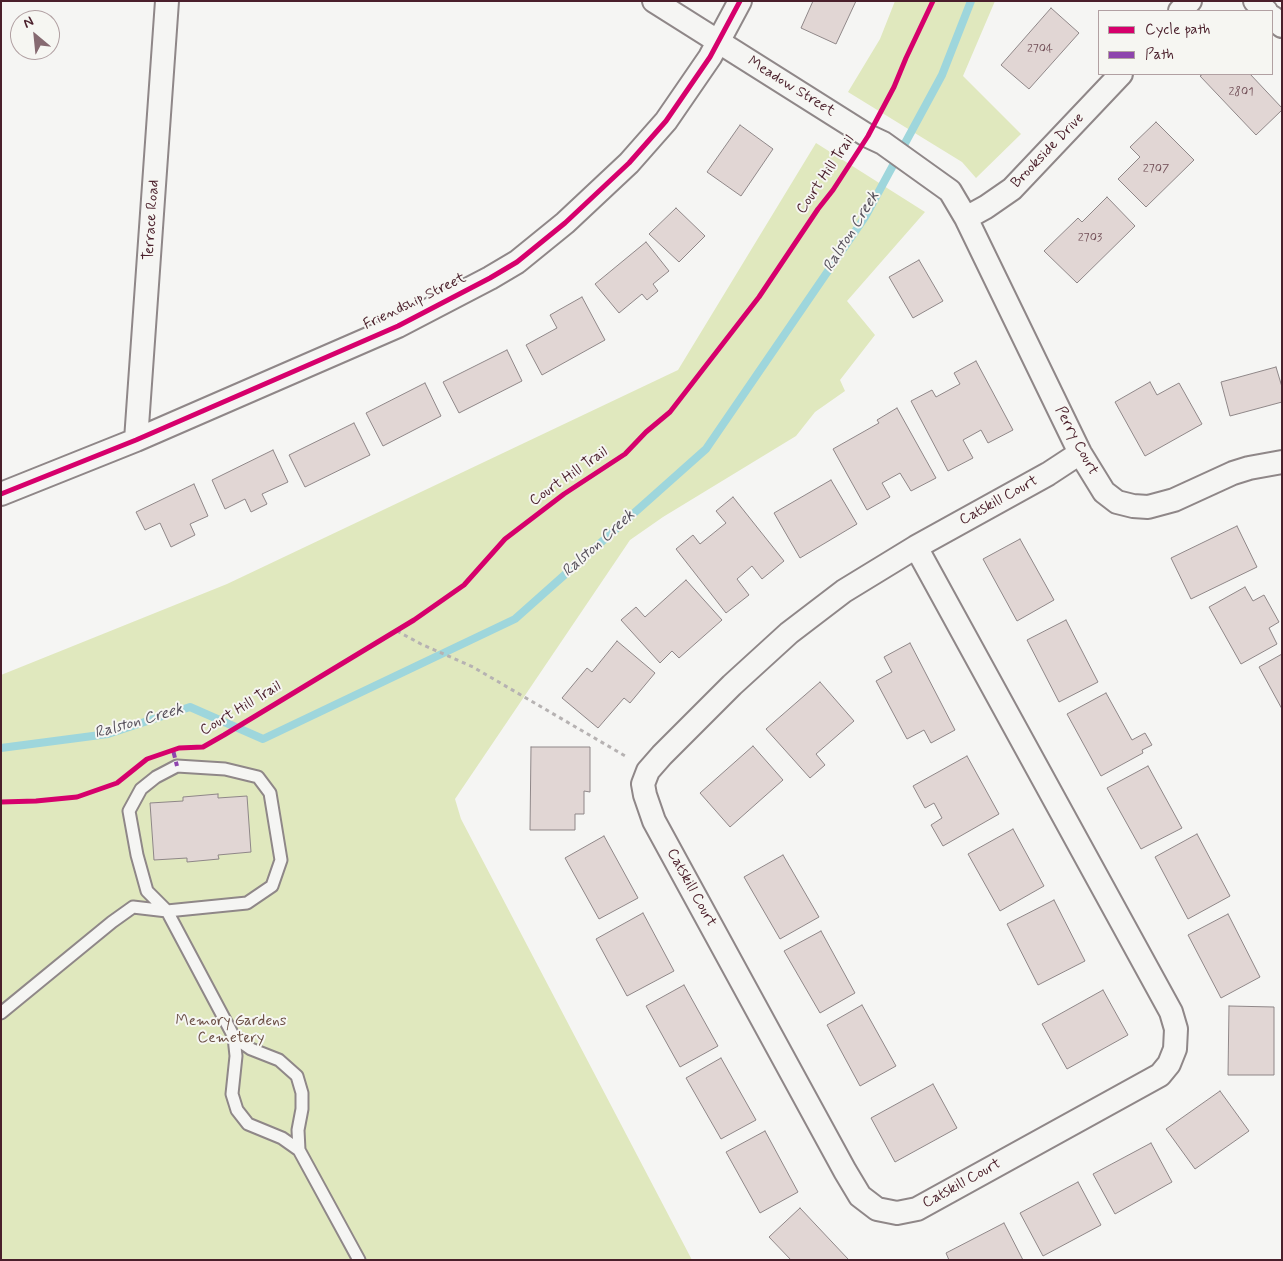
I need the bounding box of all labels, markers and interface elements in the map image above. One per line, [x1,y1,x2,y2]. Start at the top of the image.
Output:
north arrow [10,10,60,60]
legend [1098,10,1273,75]
text: N [20,13,37,33]
text: Cycle path [1145,20,1210,40]
house number: 2704 [1027,42,1053,56]
text: Path [1145,45,1174,65]
street label: Meadow Street [744,53,838,121]
house number: 2801 [1228,85,1254,99]
street label: Brookside Drive [1008,110,1088,192]
street label: Court Hill Trail [793,132,859,218]
house number: 2707 [1143,162,1169,176]
street label: Terrace Road [140,179,164,261]
water label: Ralston Creek [820,188,884,276]
house number: 2703 [1078,231,1102,245]
street label: Friendship Street [361,269,469,335]
street label: Perry Court [1050,403,1102,479]
street label: Court Hill Trail [527,443,611,511]
street label: Catskill Court [957,472,1041,530]
water label: Ralston Creek [559,506,639,582]
street label: Court Hill Trail [197,678,285,740]
water label: Ralston Creek [92,700,186,744]
street label: Catskill Court [662,846,720,930]
park label: Memory Gardens Cemetery [176,1013,286,1048]
street label: Catskill Court [920,1155,1004,1213]

